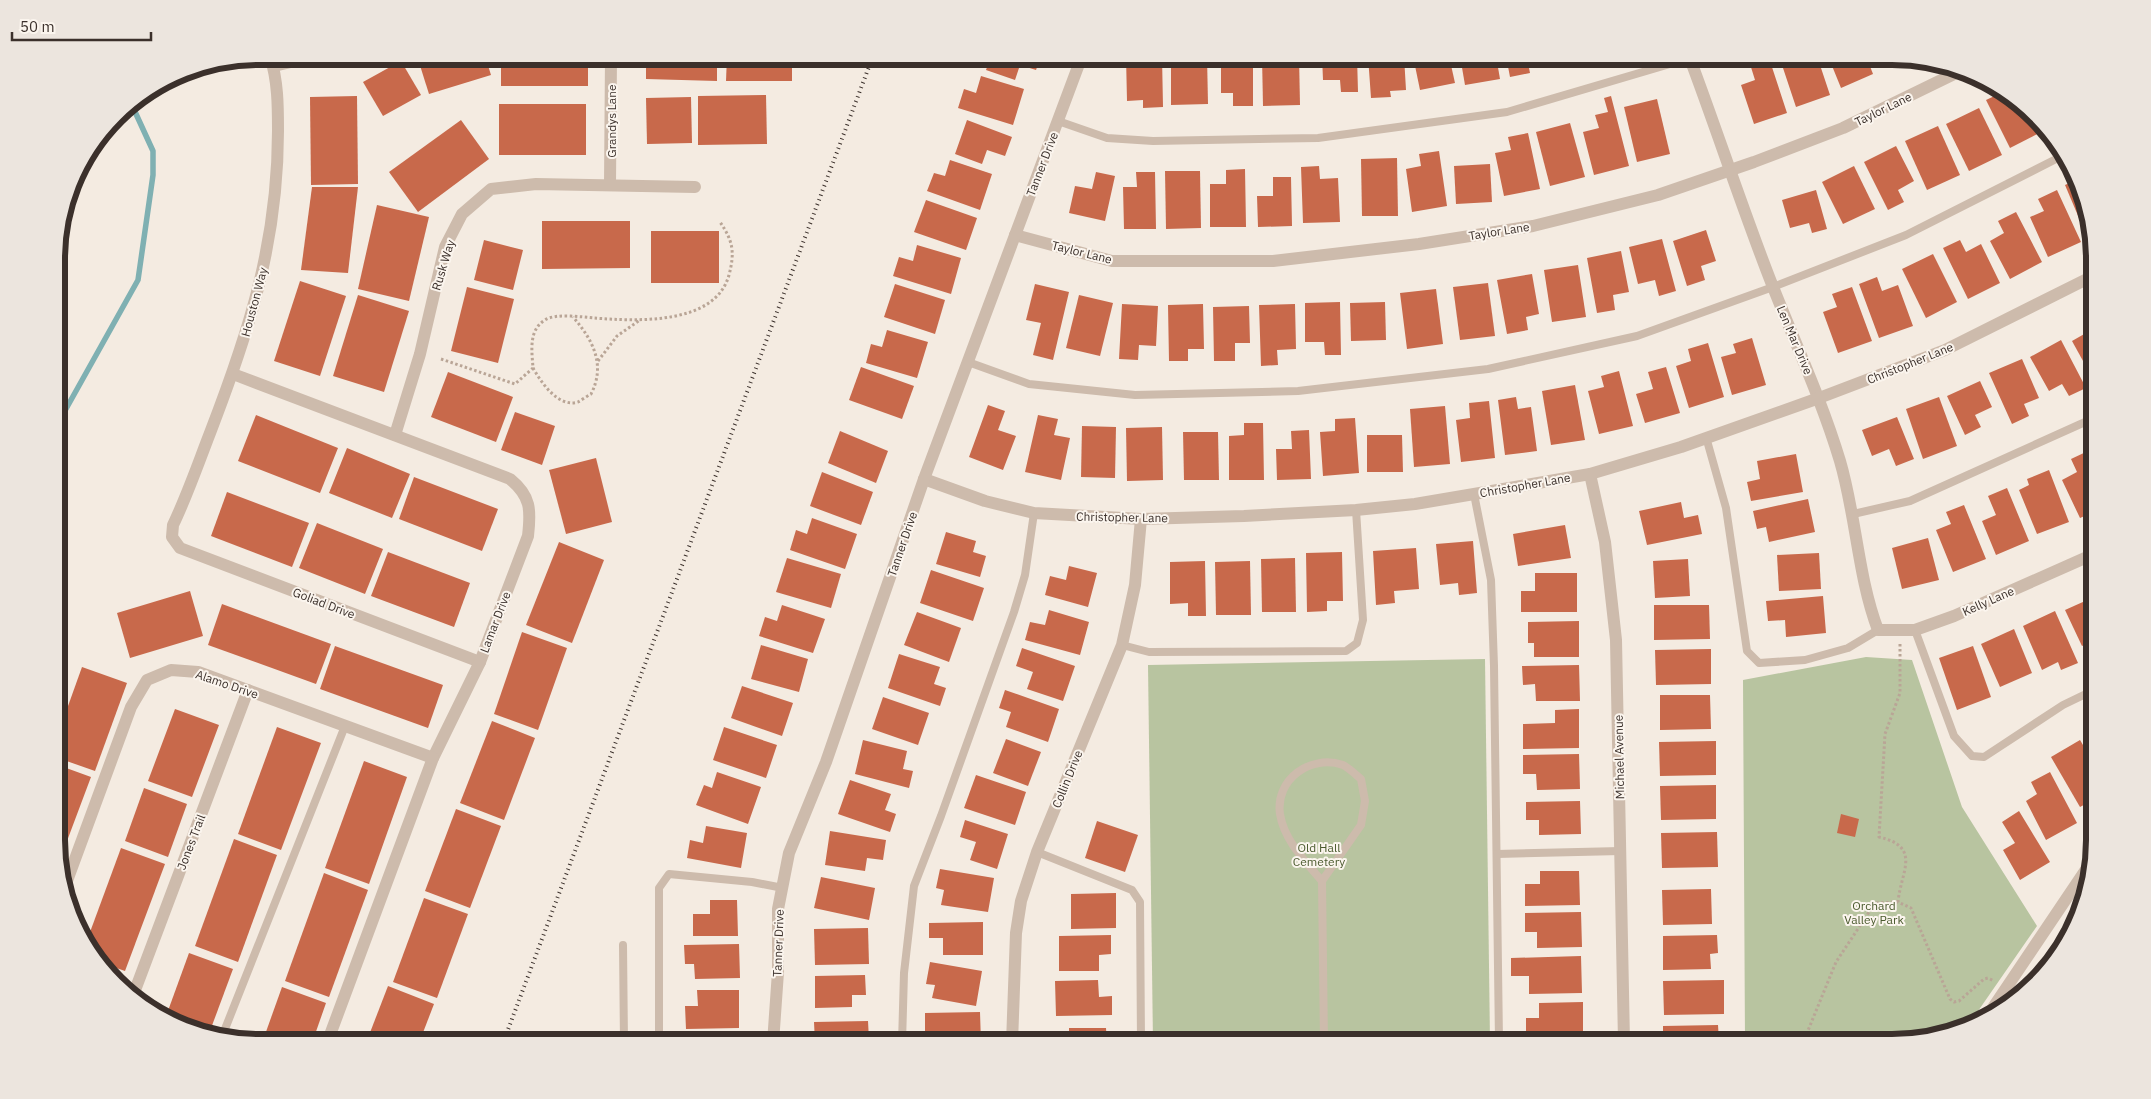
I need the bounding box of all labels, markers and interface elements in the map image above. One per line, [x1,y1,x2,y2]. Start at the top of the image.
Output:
scale bar [12,10,151,42]
text: 50 m [20,17,55,36]
street label: Grandys Lane [604,84,619,158]
street label: Taylor Lane [1852,89,1914,129]
street label: Tanner Drive [1023,129,1061,198]
street label: Taylor Lane [1468,219,1531,243]
street label: Taylor Lane [1050,237,1114,267]
street label: Rusk Way [428,238,458,292]
street label: Houston Way [238,266,270,338]
street label: Len Mar Drive [1774,303,1816,377]
street label: Christopher Lane [1865,339,1956,387]
street label: Christopher Lane [1479,470,1572,500]
street label: Tanner Drive [884,509,920,578]
street label: Christopher Lane [1076,509,1168,525]
street label: Kelly Lane [1960,583,2016,619]
street label: Goliad Drive [291,584,358,622]
street label: Lamar Drive [476,589,514,655]
street label: Alamo Drive [194,666,261,702]
street label: Michael Avenue [1611,714,1627,800]
street label: Collin Drive [1049,747,1086,810]
street label: Jones Trail [174,812,208,872]
park label: Old Hall Cemetery [1293,840,1345,869]
park label: Orchard Valley Park [1844,898,1904,927]
street label: Tanner Drive [769,908,787,977]

